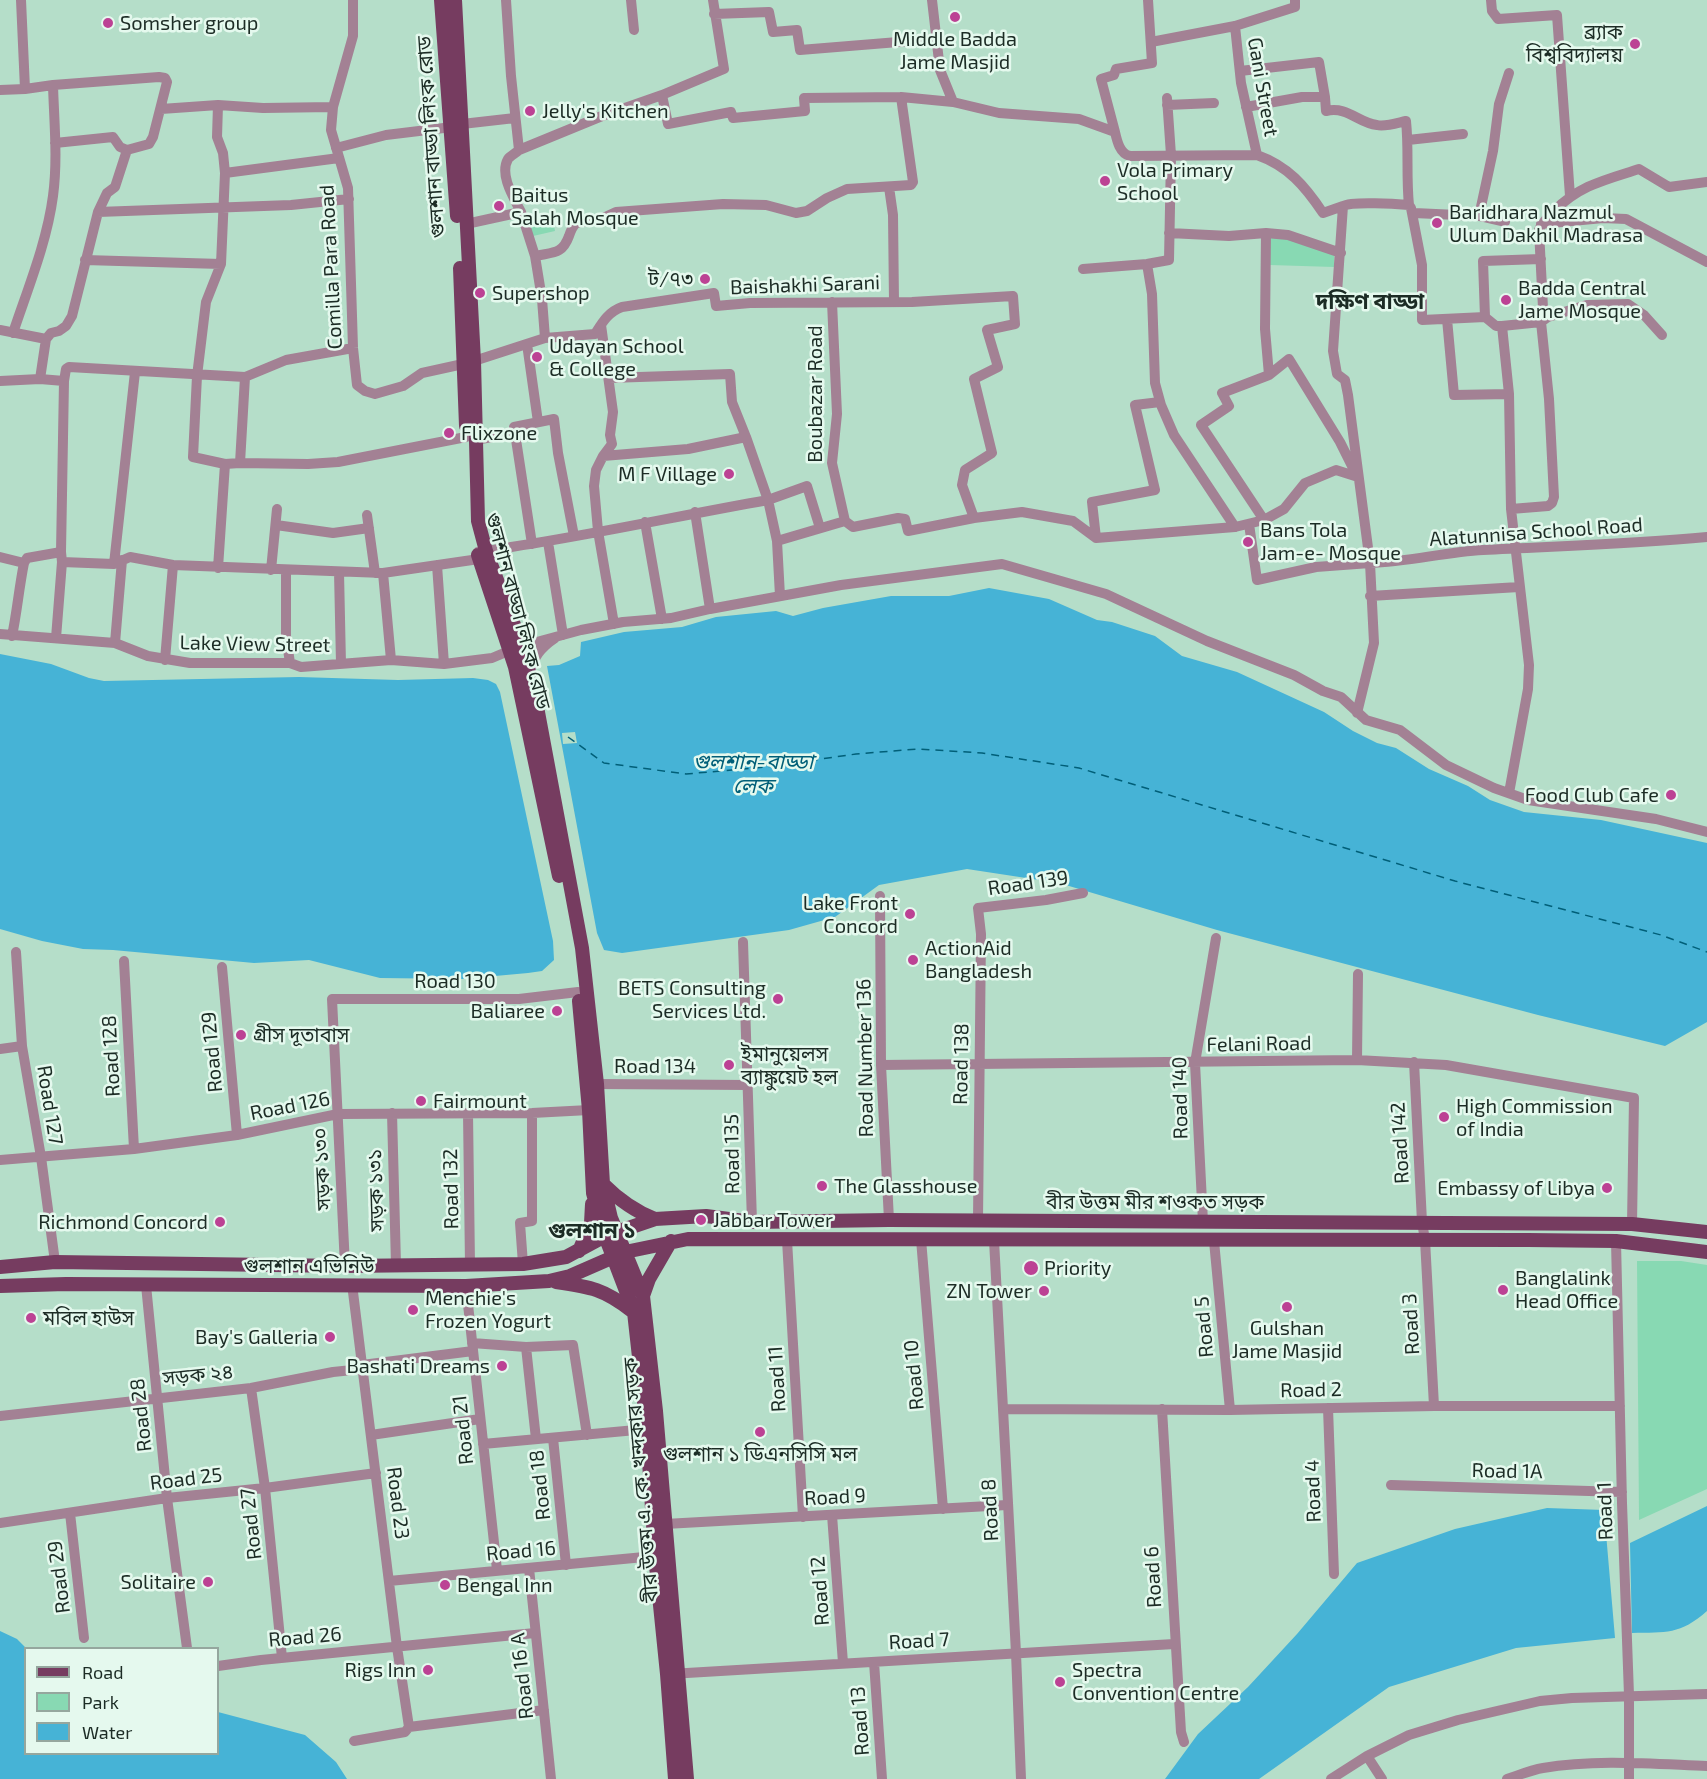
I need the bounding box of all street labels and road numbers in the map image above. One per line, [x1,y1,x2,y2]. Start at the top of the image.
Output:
street label: গুলশান বাড্ডা লিংক রোড [412,35,450,239]
street label: Gani Street [1242,36,1284,138]
street label: Comilla Para Road [315,184,347,350]
street label: Baishakhi Sarani [730,270,880,300]
street label: Boubazar Road [803,325,827,463]
street label: গুলশান বাড্ডা লিংক রোড [480,510,556,712]
street label: Alatunnisa School Road [1428,513,1644,551]
street label: Lake View Street [179,631,331,657]
street label: Road 139 [986,865,1070,901]
street label: Road 130 [414,969,496,993]
street label: Road Number 136 [852,978,878,1138]
street label: Road 129 [197,1011,227,1093]
street label: Road 128 [97,1014,125,1098]
street label: Road 138 [948,1023,974,1105]
street label: Felani Road [1206,1031,1312,1057]
street label: Road 134 [614,1054,696,1078]
street label: Road 140 [1167,1056,1193,1140]
street label: Road 127 [32,1064,68,1146]
street label: Road 126 [248,1086,332,1126]
street label: Road 142 [1386,1101,1414,1185]
street label: Road 135 [719,1114,745,1194]
street label: সড়ক ১৩০ [308,1127,336,1211]
street label: সড়ক ১৩১ [363,1148,389,1232]
street label: Road 132 [438,1148,464,1230]
street label: বীর উত্তম মীর শওকত সড়ক [1046,1190,1264,1214]
street label: গুলশান এভিনিউ [244,1254,374,1278]
street label: Road 3 [1397,1293,1425,1355]
street label: Road 5 [1189,1295,1219,1359]
street label: Road 10 [899,1339,929,1411]
street label: Road 11 [763,1345,791,1413]
street label: বীর উত্তম এ. কে. খন্দকার সড়ক [618,1357,664,1603]
street label: সড়ক ২৪ [161,1359,235,1391]
street label: Road 28 [125,1377,157,1453]
street label: Road 2 [1280,1377,1342,1403]
street label: Road 21 [447,1394,479,1466]
street label: Road 18 [524,1449,556,1521]
street label: Road 1A [1471,1458,1543,1484]
street label: Road 4 [1300,1459,1326,1523]
street label: Road 25 [149,1463,223,1495]
street label: Road 23 [382,1465,414,1541]
street label: Road 8 [976,1478,1004,1542]
street label: Road 1 [1592,1481,1618,1541]
street label: Road 9 [803,1483,867,1511]
street label: Road 27 [235,1487,267,1561]
street label: Road 16 [485,1536,557,1566]
street label: Road 29 [43,1539,75,1615]
street label: Road 6 [1139,1545,1167,1609]
street label: Road 12 [806,1555,834,1627]
street label: Road 26 [267,1622,343,1652]
street label: Road 7 [888,1627,950,1655]
street label: Road 16 A [506,1632,538,1720]
street label: Road 13 [846,1685,874,1757]

